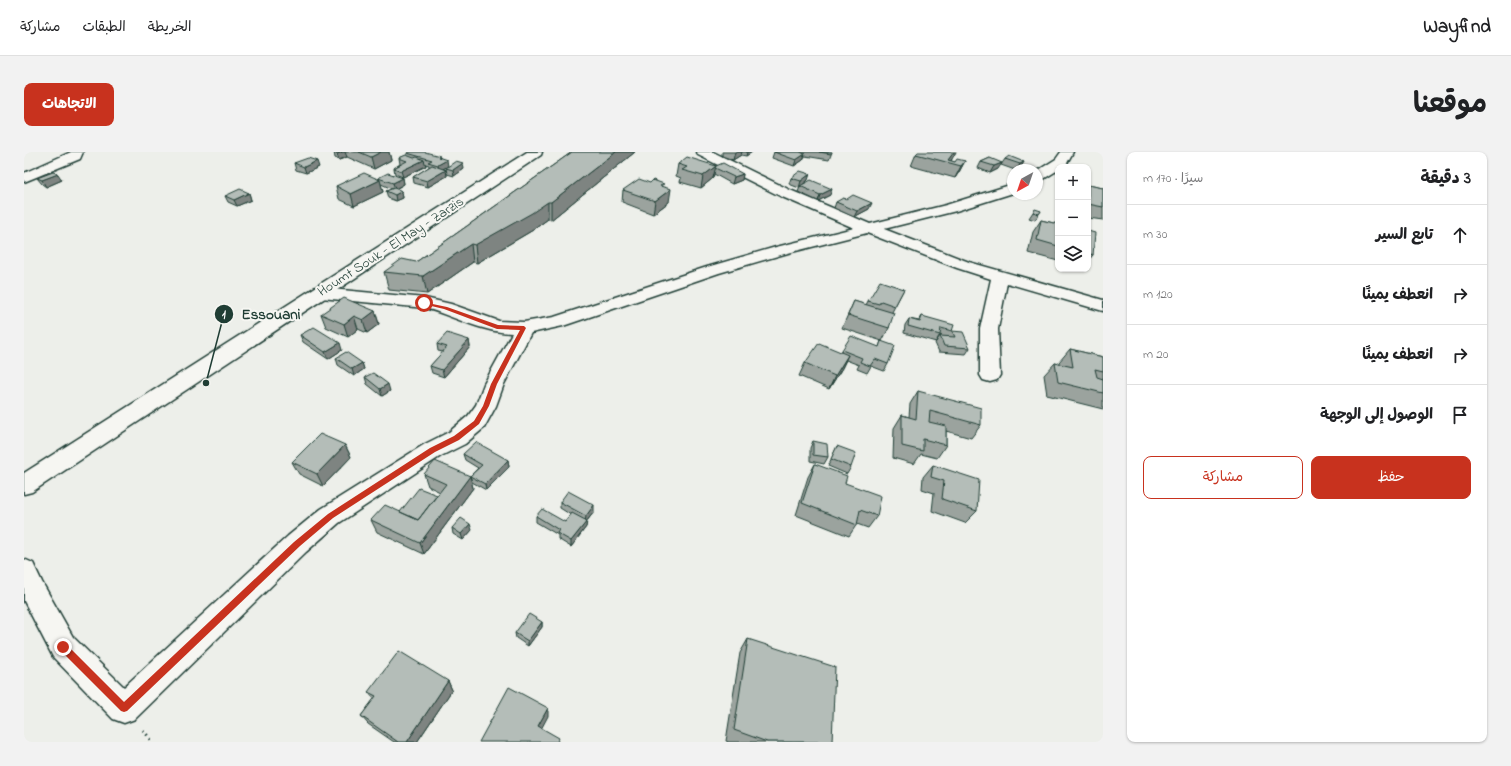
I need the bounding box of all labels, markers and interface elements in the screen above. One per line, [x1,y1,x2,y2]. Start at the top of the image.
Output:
text: Wayfind [1423,14,1491,41]
text: مشاركة [20,17,60,38]
text: الطبقات [82,17,126,38]
text: الخريطة [148,17,191,38]
button: الاتجاهات [24,83,114,126]
text: موقعنا [1413,85,1487,126]
north arrow [1007,164,1043,200]
map controls [1055,164,1091,272]
button: + [1055,164,1091,200]
text: 3 دقيقة [1421,166,1471,191]
text: سيرًا · 170 m [1143,169,1203,188]
street label: Houmt Souk - El May - Zarzis [314,192,469,303]
button: − [1055,200,1091,236]
text: تابع السير [1376,224,1433,246]
icon: ahead [1449,224,1471,246]
text: 30 m [1143,225,1167,244]
button: layers [1055,236,1091,272]
text: انعطف يمينًا [1362,284,1433,306]
icon: right [1449,284,1471,306]
text: 120 m [1143,285,1173,304]
route start [415,294,433,312]
callout: Essouani [214,300,309,327]
text: Essouani [242,304,301,326]
text: 1 [222,306,226,324]
text: انعطف يمينًا [1362,344,1433,366]
icon: right [1449,344,1471,366]
text: 20 m [1143,345,1168,364]
text: الوصول إلى الوجهة [1320,404,1433,426]
icon: arrive [1449,404,1471,426]
button: مشاركة [1143,456,1303,499]
button: حفظ [1311,456,1471,499]
route end [54,638,72,656]

